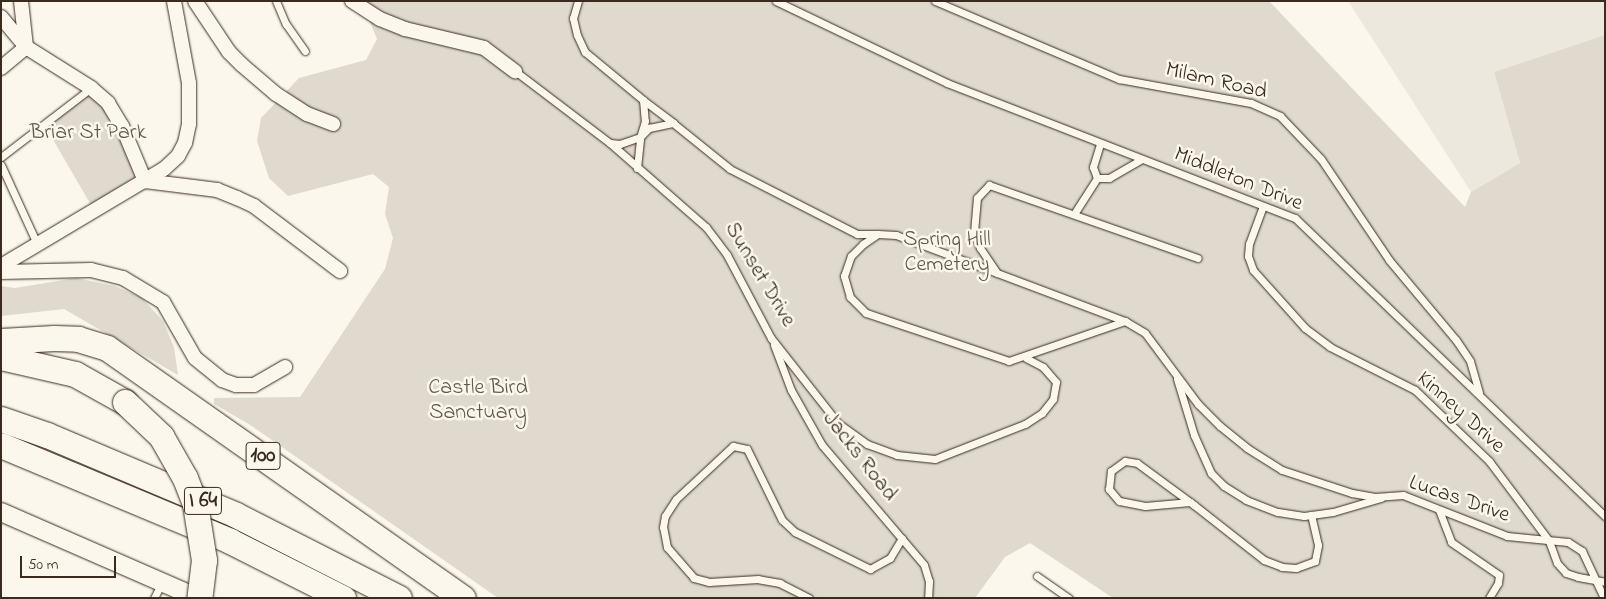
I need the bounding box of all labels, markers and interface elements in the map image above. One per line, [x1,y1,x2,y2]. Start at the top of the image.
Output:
street label: Milam Road [1163,58,1269,106]
park label: Briar St Park [30,121,146,147]
street label: Middleton Drive [1170,142,1306,218]
street label: Sunset Drive [717,218,801,332]
park label: Spring Hill Cemetery [903,227,991,278]
street label: Kinney Drive [1410,366,1510,460]
park label: Castle Bird Sanctuary [428,375,528,426]
street label: Jacks Road [816,407,902,507]
road number: 100 [246,438,280,474]
street label: Lucas Drive [1405,470,1513,530]
road number: I 64 [183,482,223,520]
scale bar [22,546,119,578]
text: 50 m [28,554,58,576]

